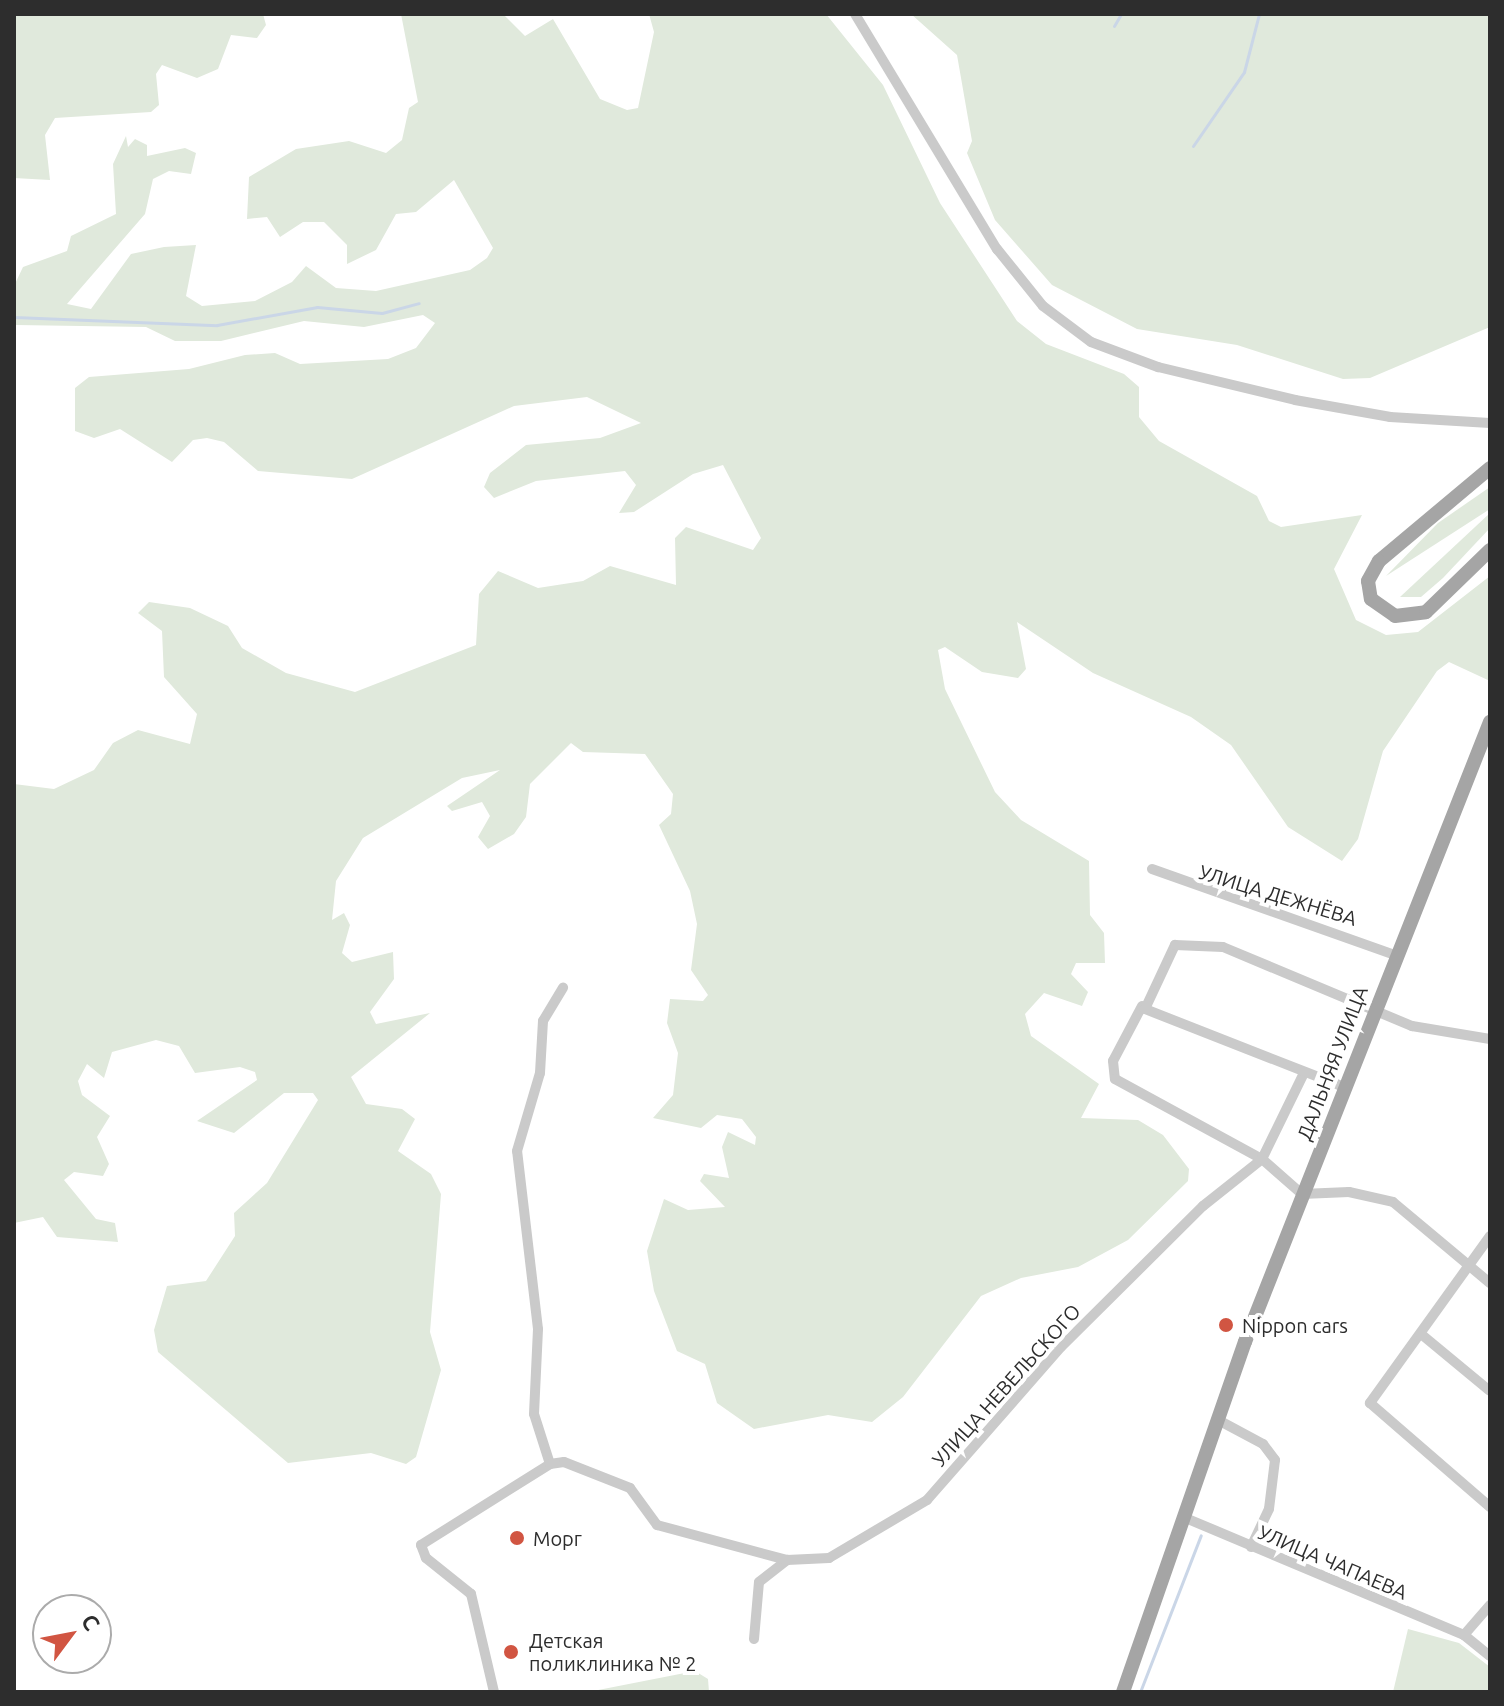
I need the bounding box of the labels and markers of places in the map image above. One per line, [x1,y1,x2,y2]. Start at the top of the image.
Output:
place label: Nippon cars [1242,1313,1348,1337]
marker: Nippon cars [1217,1316,1235,1334]
place label: Морг [533,1526,582,1550]
marker: Морг [508,1529,526,1547]
place label: Детская поликлиника № 2 [529,1628,696,1675]
marker: Детская поликлиника № 2 [500,1641,522,1663]

